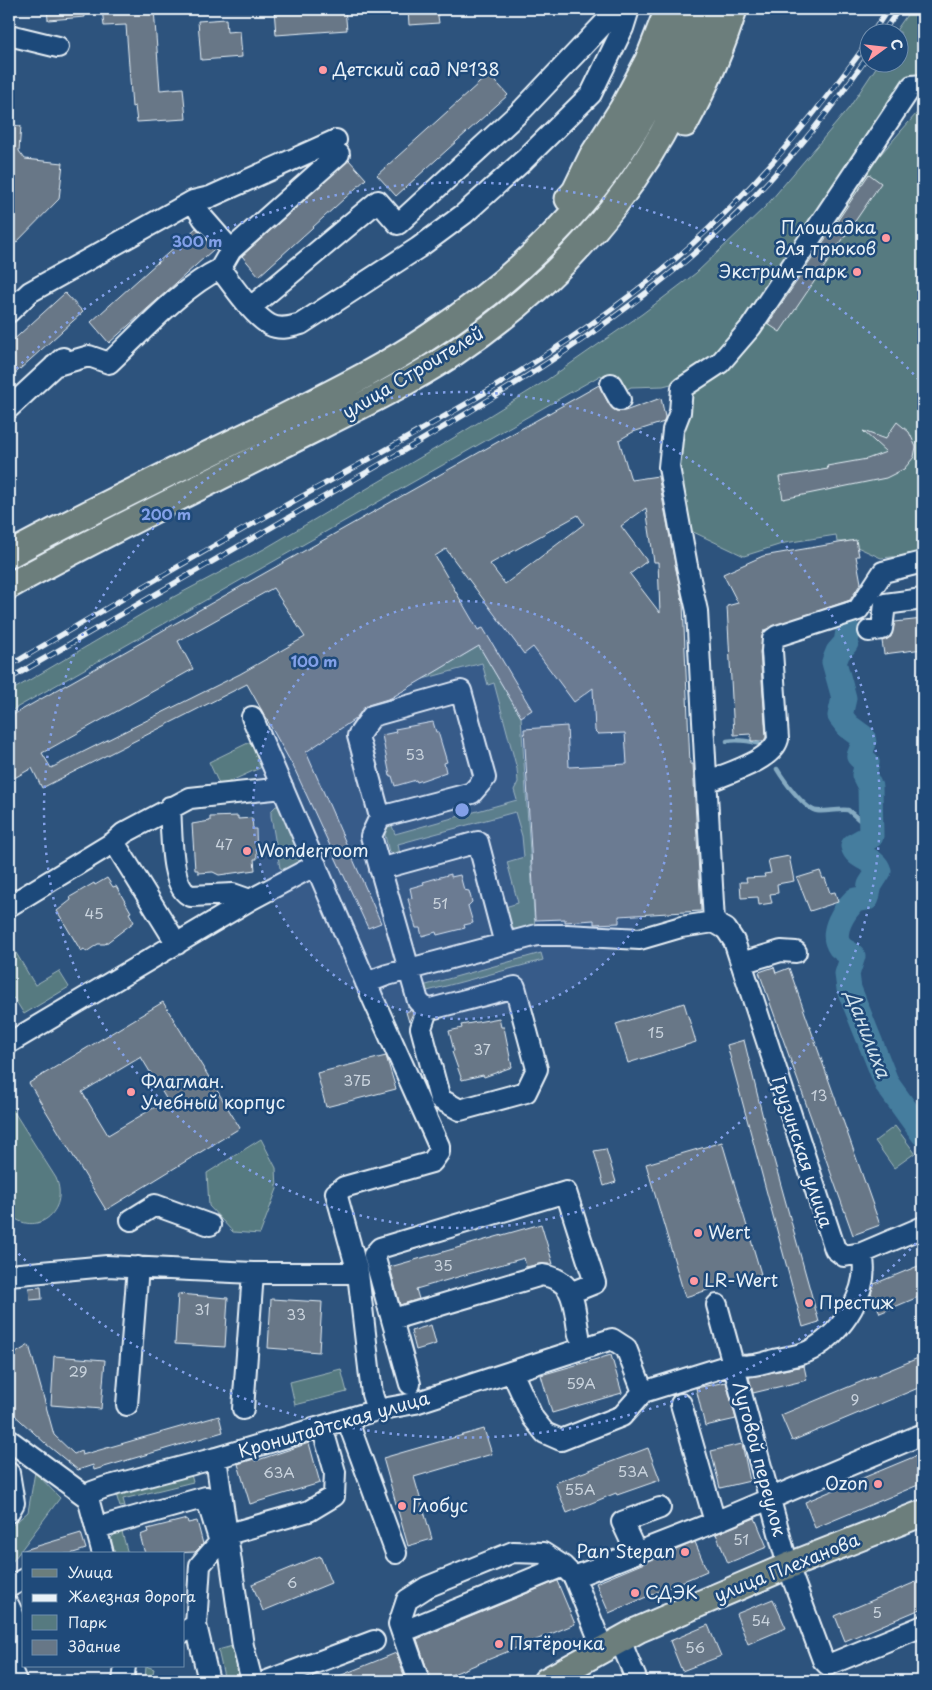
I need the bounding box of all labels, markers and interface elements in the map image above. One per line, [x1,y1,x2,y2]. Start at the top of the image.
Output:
north arrow [860,22,910,72]
text: С [886,37,909,52]
place label: Детский сад №138 [332,55,500,82]
marker: Детский сад №138 [317,64,329,76]
place label: Площадка для трюков [775,213,877,261]
text: 300 m [172,229,222,252]
marker: Площадка для трюков [880,232,892,244]
place label: Экстрим-парк [719,257,847,284]
marker: Экстрим-парк [851,266,863,278]
street label: улица Строителей [336,319,488,425]
text: 200 m [141,502,191,525]
text: 100 m [291,649,337,672]
house number: 53 [405,742,425,765]
centre of rings [453,801,471,819]
house number: 47 [215,832,233,855]
place label: Wonderroom [257,836,369,863]
marker: Wonderroom [241,845,253,857]
house number: 51 [432,891,448,914]
house number: 45 [84,901,104,924]
water label: Данилиха [839,984,899,1083]
house number: 15 [648,1020,664,1043]
house number: 37 [473,1037,491,1060]
place label: Флагман. Учебный корпус [141,1067,285,1115]
house number: 37Б [343,1068,371,1091]
street label: Грузинская улица [766,1072,841,1232]
house number: 13 [811,1083,827,1106]
marker: Флагман. Учебный корпус [125,1086,137,1098]
place label: Wert [708,1218,751,1245]
marker: Wert [692,1227,704,1239]
house number: 35 [433,1253,453,1276]
place label: LR-Wert [704,1266,778,1293]
marker: LR-Wert [688,1275,700,1287]
place label: Престиж [819,1288,894,1315]
house number: 31 [194,1297,210,1320]
marker: Престиж [803,1297,815,1309]
house number: 33 [286,1302,306,1325]
house number: 29 [68,1359,88,1382]
house number: 59А [566,1371,596,1394]
street label: Луговой переулок [727,1378,794,1539]
street label: Кронштадтская улица [235,1383,433,1464]
house number: 9 [851,1387,859,1410]
house number: 53А [618,1459,648,1482]
house number: 63А [263,1460,295,1483]
place label: Ozon [825,1469,868,1496]
house number: 55А [565,1477,595,1500]
marker: Ozon [872,1478,884,1490]
place label: Глобус [412,1491,468,1518]
marker: Глобус [396,1500,408,1512]
street label: улица Плеханова [710,1525,864,1608]
house number: 51 [733,1527,749,1550]
place label: Pan Stepan [576,1537,675,1564]
marker: Pan Stepan [679,1546,691,1558]
legend [22,1552,185,1668]
text: Улица [68,1560,113,1583]
house number: 6 [287,1570,297,1593]
place label: СДЭК [645,1578,698,1605]
text: Железная дорога [68,1584,196,1607]
marker: СДЭК [629,1587,641,1599]
house number: 5 [872,1600,882,1623]
house number: 54 [751,1608,771,1631]
text: Парк [68,1610,107,1633]
place label: Пятёрочка [509,1629,605,1656]
text: Здание [68,1634,121,1657]
house number: 56 [685,1635,705,1658]
marker: Пятёрочка [493,1638,505,1650]

